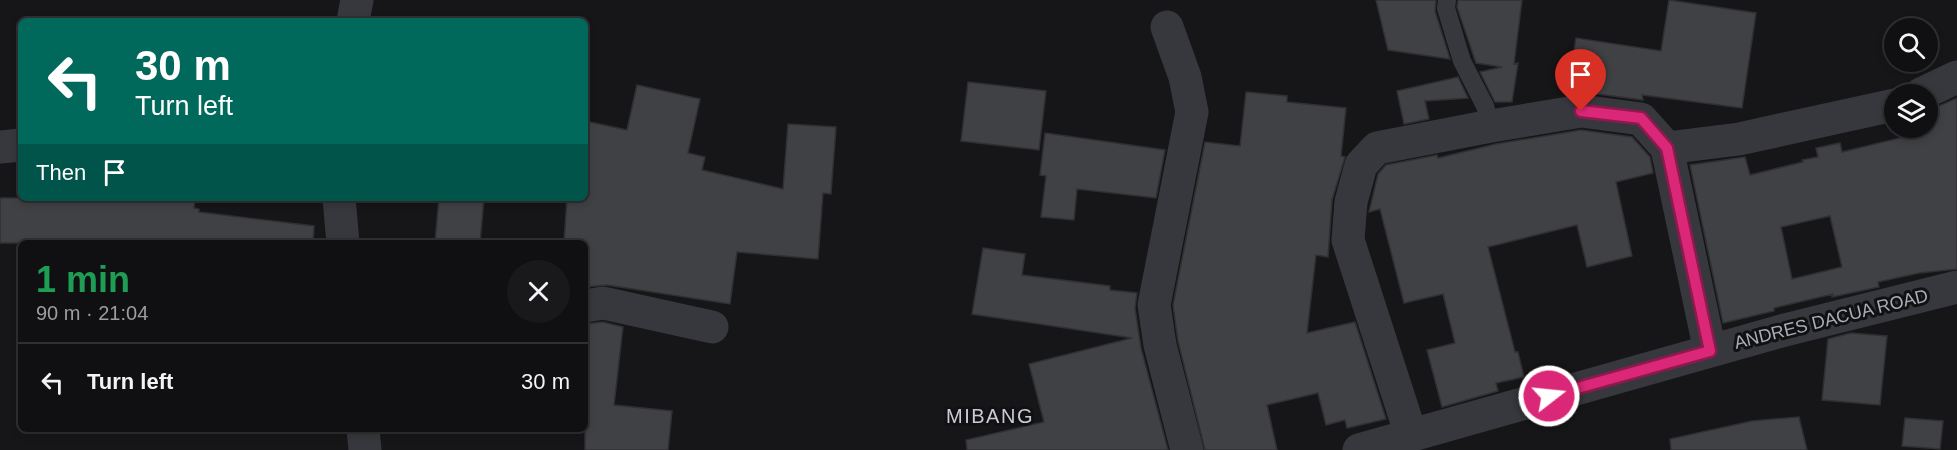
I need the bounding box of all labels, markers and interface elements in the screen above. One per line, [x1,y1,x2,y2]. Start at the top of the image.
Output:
map controls [1884,18,1938,138]
button: search [1884,18,1938,72]
icon: left [36,42,114,120]
text: 30 m [135,42,231,89]
pin [1555,49,1606,111]
icon: arrive [1564,58,1597,91]
button: layers [1884,84,1938,138]
text: Turn left [135,91,233,121]
icon: arrive [98,156,131,189]
text: Then [36,160,86,185]
text: 1 min [36,259,130,300]
button: close [507,260,570,323]
street label: ANDRES DACUA ROAD [1732,285,1930,353]
text: 90 m · 21:04 [36,302,148,324]
position arrow [1517,364,1581,428]
icon: left [36,366,69,399]
text: Turn left [87,369,173,394]
text: 30 m [521,369,570,394]
district label: MIBANG [946,405,1034,427]

